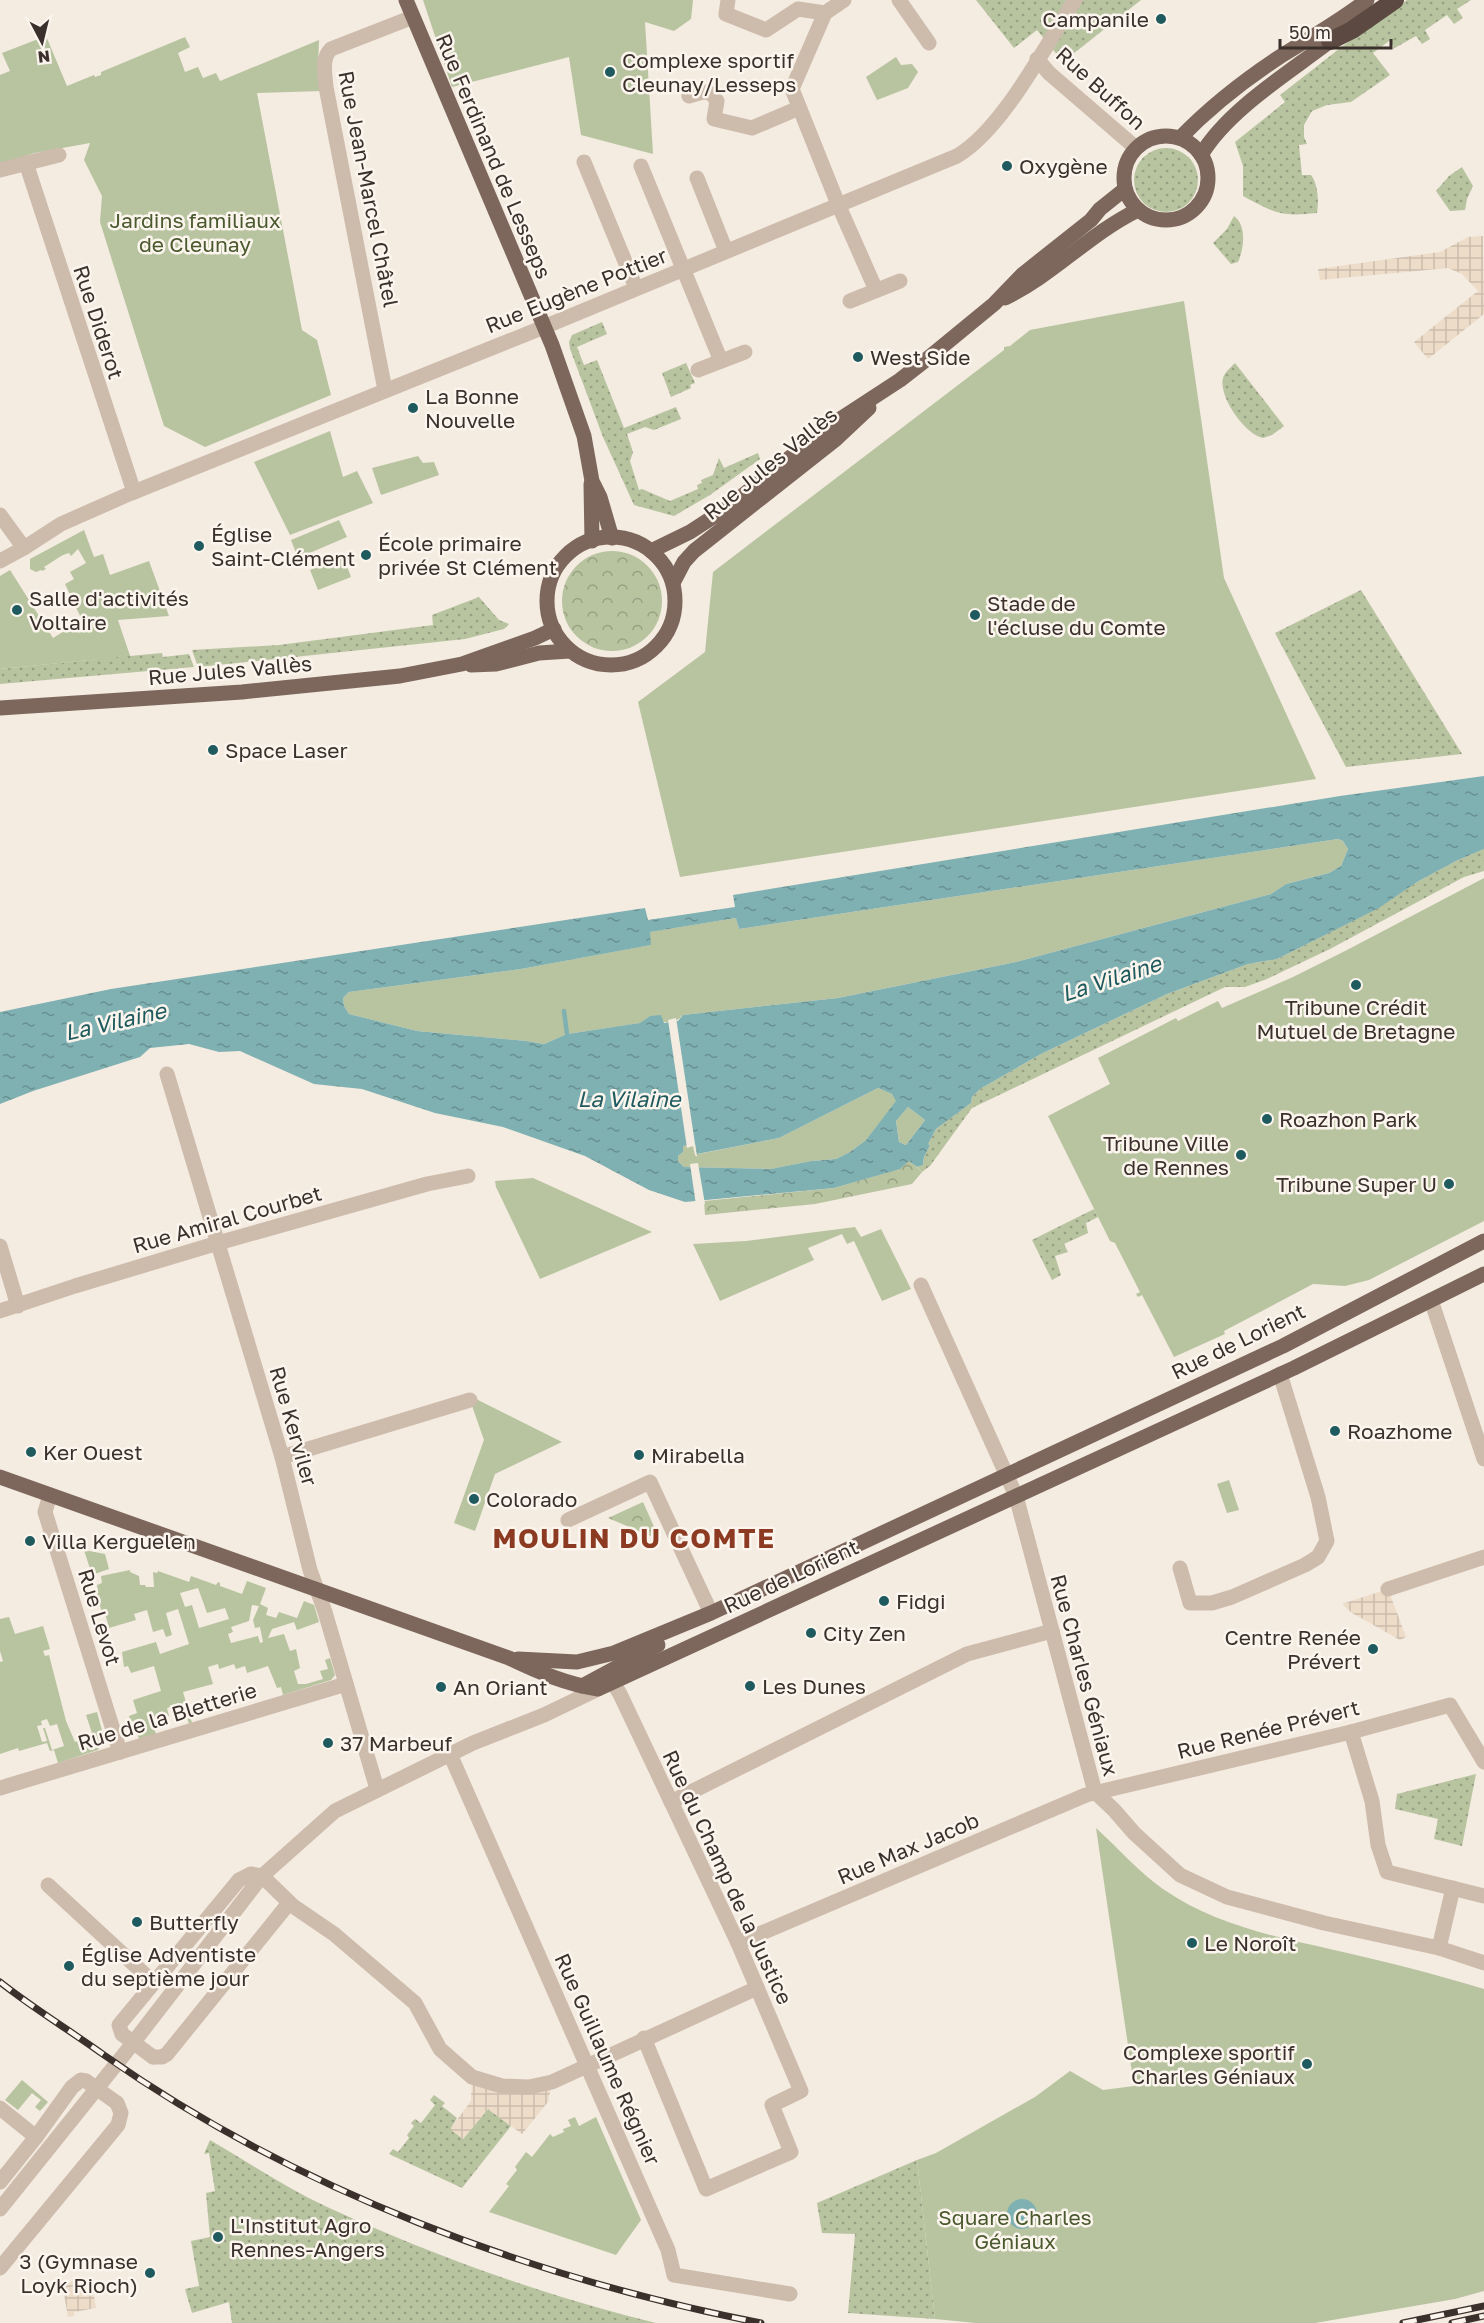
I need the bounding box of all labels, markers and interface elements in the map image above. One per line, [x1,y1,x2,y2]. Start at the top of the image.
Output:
place label: Campanile [1042,6,1149,32]
north arrow [12,12,72,72]
marker: Campanile [1154,12,1168,26]
scale bar [1280,12,1391,50]
text: 50 m [1289,21,1331,43]
street label: Rue Ferdinand de Lesseps [431,30,557,282]
street label: Rue Buffon [1051,41,1151,135]
text: N [37,46,51,68]
place label: Complexe sportif Cleunay/Lesseps [622,47,796,97]
marker: Complexe sportif Cleunay/Lesseps [603,65,617,79]
street label: Rue Jean-Marcel Châtel [333,69,405,309]
place label: Oxygène [1019,153,1108,179]
marker: Oxygène [1000,159,1014,173]
park label: Jardins familiaux de Cleunay [109,207,281,257]
street label: Rue Eugène Pottier [481,242,671,338]
street label: Rue Diderot [68,262,130,382]
place label: West Side [870,344,970,370]
marker: West Side [851,350,865,364]
place label: La Bonne Nouvelle [425,383,519,433]
marker: La Bonne Nouvelle [406,401,420,415]
street label: Rue Jules Vallès [698,401,842,525]
place label: Église Saint-Clément [211,521,355,571]
place label: École primaire privée St Clément [378,530,557,580]
marker: Église Saint-Clément [192,539,206,553]
marker: École primaire privée St Clément [359,548,373,562]
place label: Salle d'activités Voltaire [29,585,189,635]
place label: Stade de l'écluse du Comte [987,590,1166,640]
marker: Salle d'activités Voltaire [10,603,24,617]
marker: Stade de l'écluse du Comte [968,608,982,622]
street label: Rue Jules Vallès [147,650,313,690]
place label: Space Laser [225,737,348,763]
marker: Space Laser [206,743,220,757]
water label: La Vilaine [1058,949,1166,1007]
marker: Tribune Crédit Mutuel de Bretagne [1349,978,1363,992]
place label: Tribune Crédit Mutuel de Bretagne [1257,994,1455,1044]
water label: La Vilaine [62,996,170,1046]
water label: La Vilaine [578,1085,683,1112]
place label: Roazhon Park [1279,1106,1418,1132]
marker: Roazhon Park [1260,1112,1274,1126]
place label: Tribune Ville de Rennes [1103,1130,1229,1180]
marker: Tribune Ville de Rennes [1234,1148,1248,1162]
place label: Tribune Super U [1276,1171,1437,1197]
marker: Tribune Super U [1442,1177,1456,1191]
street label: Rue Amiral Courbet [130,1180,324,1258]
street label: Rue de Lorient [1167,1297,1309,1385]
street label: Rue Kerviler [265,1363,323,1489]
place label: Roazhome [1347,1418,1453,1444]
marker: Roazhome [1328,1424,1342,1438]
place label: Ker Ouest [43,1439,143,1465]
place label: Mirabella [651,1442,745,1468]
marker: Ker Ouest [24,1445,38,1459]
marker: Mirabella [632,1448,646,1462]
place label: Colorado [486,1486,577,1512]
marker: Colorado [467,1492,481,1506]
district label: MOULIN DU COMTE [492,1522,776,1554]
place label: Villa Kerguelen [42,1528,196,1554]
street label: Rue de Lorient [719,1533,863,1619]
marker: Villa Kerguelen [23,1534,37,1548]
street label: Rue Levot [73,1565,127,1669]
street label: Rue Charles Géniaux [1046,1571,1125,1779]
place label: Fidgi [896,1588,946,1614]
marker: Fidgi [877,1594,891,1608]
place label: City Zen [823,1620,906,1646]
place label: Centre Renée Prévert [1225,1624,1361,1674]
marker: City Zen [804,1626,818,1640]
marker: Centre Renée Prévert [1366,1642,1380,1656]
place label: Les Dunes [762,1673,866,1699]
place label: An Oriant [453,1674,548,1700]
street label: Rue de la Bletterie [74,1676,260,1756]
marker: Les Dunes [743,1679,757,1693]
marker: An Oriant [434,1680,448,1694]
street label: Rue Renée Prévert [1174,1694,1362,1764]
place label: 37 Marbeuf [340,1730,453,1756]
marker: 37 Marbeuf [321,1736,335,1750]
street label: Rue du Champ de la Justice [657,1746,799,2008]
street label: Rue Max Jacob [833,1806,983,1890]
place label: Butterfly [149,1909,239,1935]
marker: Butterfly [130,1915,144,1929]
place label: Le Noroît [1204,1930,1296,1956]
marker: Le Noroît [1185,1936,1199,1950]
place label: Église Adventiste du septième jour [81,1941,256,1991]
street label: Rue Guillaume Régnier [550,1949,666,2169]
marker: Église Adventiste du septième jour [62,1959,76,1973]
place label: Complexe sportif Charles Géniaux [1123,2039,1295,2089]
marker: Complexe sportif Charles Géniaux [1300,2057,1314,2071]
park label: Square Charles Géniaux [938,2204,1092,2254]
place label: L'Institut Agro Rennes-Angers [230,2212,385,2262]
marker: L'Institut Agro Rennes-Angers [211,2230,225,2244]
place label: 3 (Gymnase Loyk Rioch) [19,2248,138,2298]
marker: 3 (Gymnase Loyk Rioch) [143,2266,157,2280]

